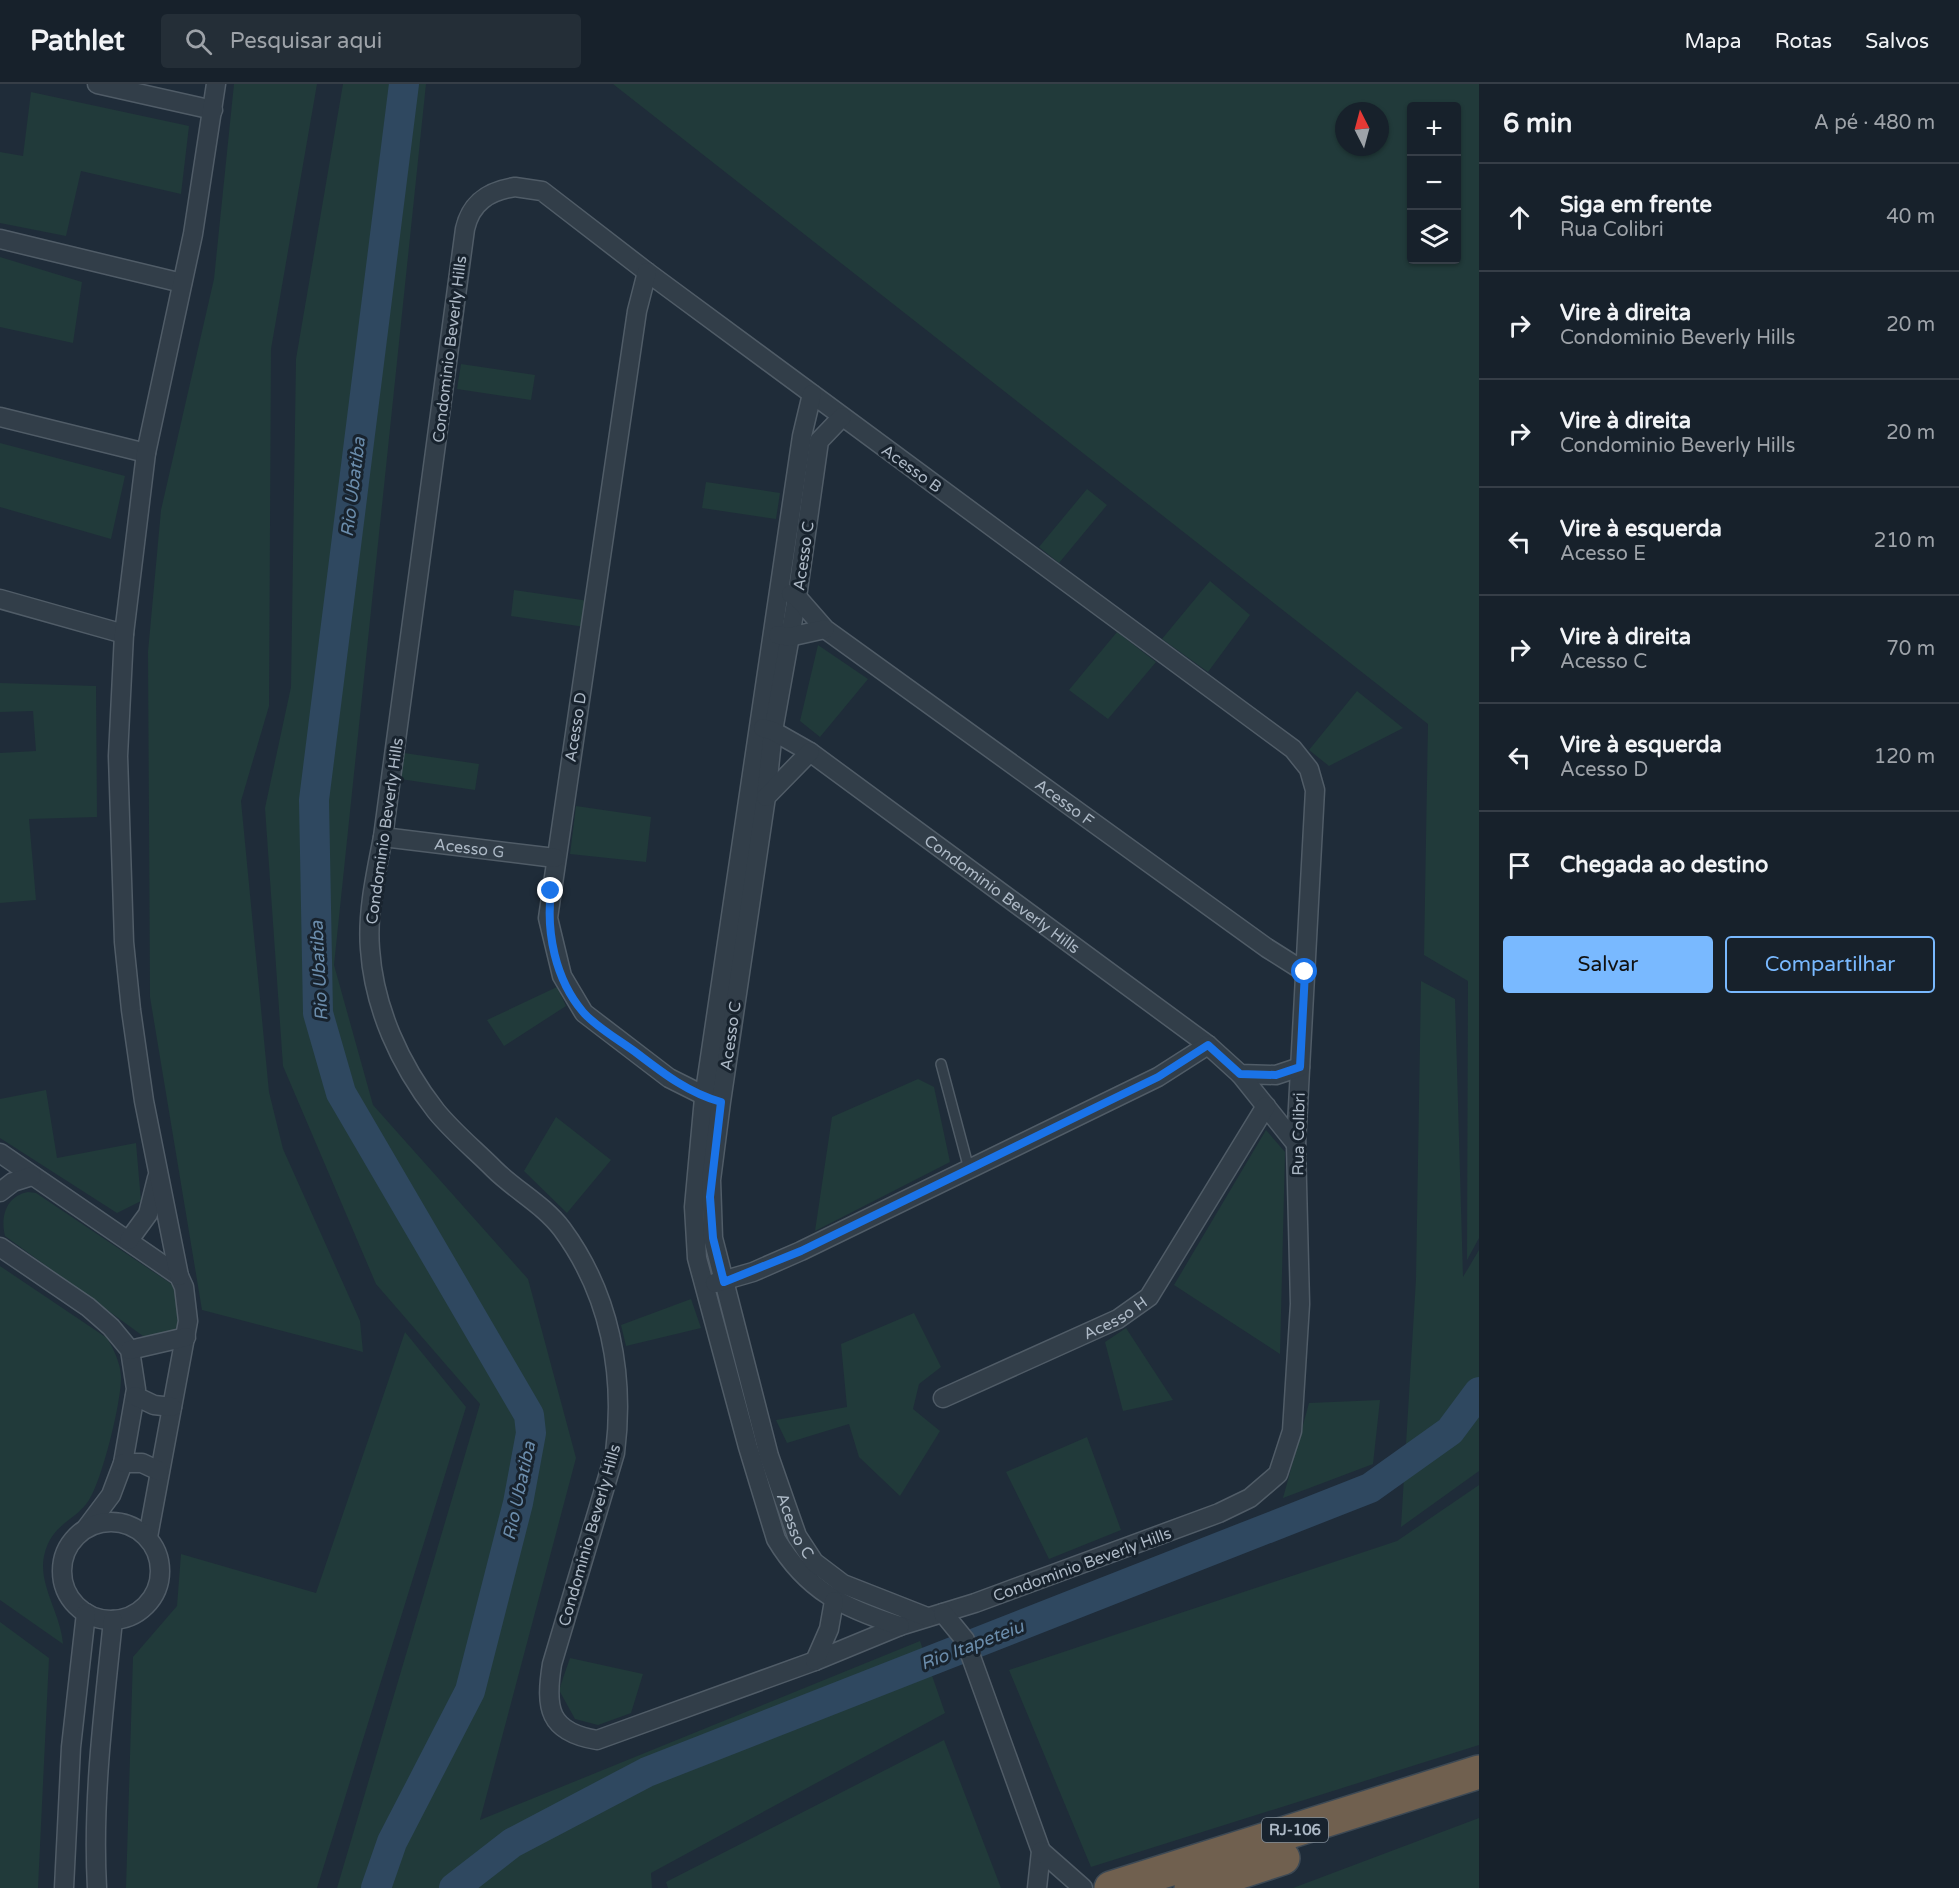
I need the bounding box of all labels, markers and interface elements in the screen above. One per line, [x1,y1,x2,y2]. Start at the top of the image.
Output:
search box [161,14,581,68]
text: Pathlet [30,24,125,58]
icon: search [182,25,215,58]
text: Pesquisar aqui [230,28,382,54]
text: Mapa [1684,29,1742,54]
text: Rotas [1775,29,1832,54]
text: Salvos [1865,29,1929,54]
north arrow [1335,102,1389,156]
map controls [1407,102,1461,264]
button: + [1407,102,1461,156]
text: 6 min [1503,108,1572,139]
text: A pé · 480 m [1814,111,1935,135]
button: − [1407,156,1461,210]
text: Siga em frente [1560,192,1712,218]
icon: ahead [1503,201,1536,234]
text: 40 m [1886,205,1935,229]
button: layers [1407,210,1461,264]
text: Rua Colibri [1560,218,1664,242]
street label: Condominio Beverly Hills [429,254,471,444]
text: Vire à direita [1560,300,1691,326]
icon: right [1503,309,1536,342]
text: 20 m [1886,313,1935,337]
text: Condominio Beverly Hills [1560,326,1795,350]
text: Vire à direita [1560,408,1691,434]
icon: right [1503,417,1536,450]
text: 20 m [1886,421,1935,445]
text: Condominio Beverly Hills [1560,434,1795,458]
water label: Rio Ubatiba [336,435,370,538]
street label: Acesso B [877,440,945,497]
text: Vire à esquerda [1560,516,1722,542]
street label: Acesso C [789,520,819,592]
icon: left [1503,525,1536,558]
text: 210 m [1874,529,1935,553]
text: Acesso E [1560,542,1646,566]
text: Vire à direita [1560,624,1691,650]
icon: right [1503,633,1536,666]
text: 70 m [1886,637,1935,661]
text: Acesso C [1560,650,1647,674]
street label: Acesso D [561,691,591,764]
text: Vire à esquerda [1560,732,1722,758]
street label: Condominio Beverly Hills [362,737,408,926]
icon: left [1503,741,1536,774]
text: 120 m [1874,745,1935,769]
text: Acesso D [1560,758,1648,782]
street label: Acesso F [1031,775,1098,831]
street label: Condominio Beverly Hills [920,831,1084,958]
street label: Acesso G [433,834,506,863]
icon: arrive [1503,849,1536,882]
text: Chegada ao destino [1560,852,1768,878]
route end [537,877,563,903]
water label: Rio Ubatiba [305,919,333,1022]
button: Salvar [1503,936,1713,993]
button: Compartilhar [1725,936,1935,993]
route start [1291,958,1317,984]
street label: Acesso C [716,1000,746,1072]
street label: Rua Colibri [1288,1092,1310,1176]
street label: Acesso H [1080,1292,1152,1344]
water label: Rio Ubatiba [498,1439,540,1542]
street label: Condominio Beverly Hills [554,1442,626,1629]
street label: Acesso C [772,1491,818,1563]
street label: Condominio Beverly Hills [990,1523,1174,1607]
water label: Rio Itapeteiu [917,1615,1028,1675]
road number: RJ-106 [1262,1818,1328,1842]

